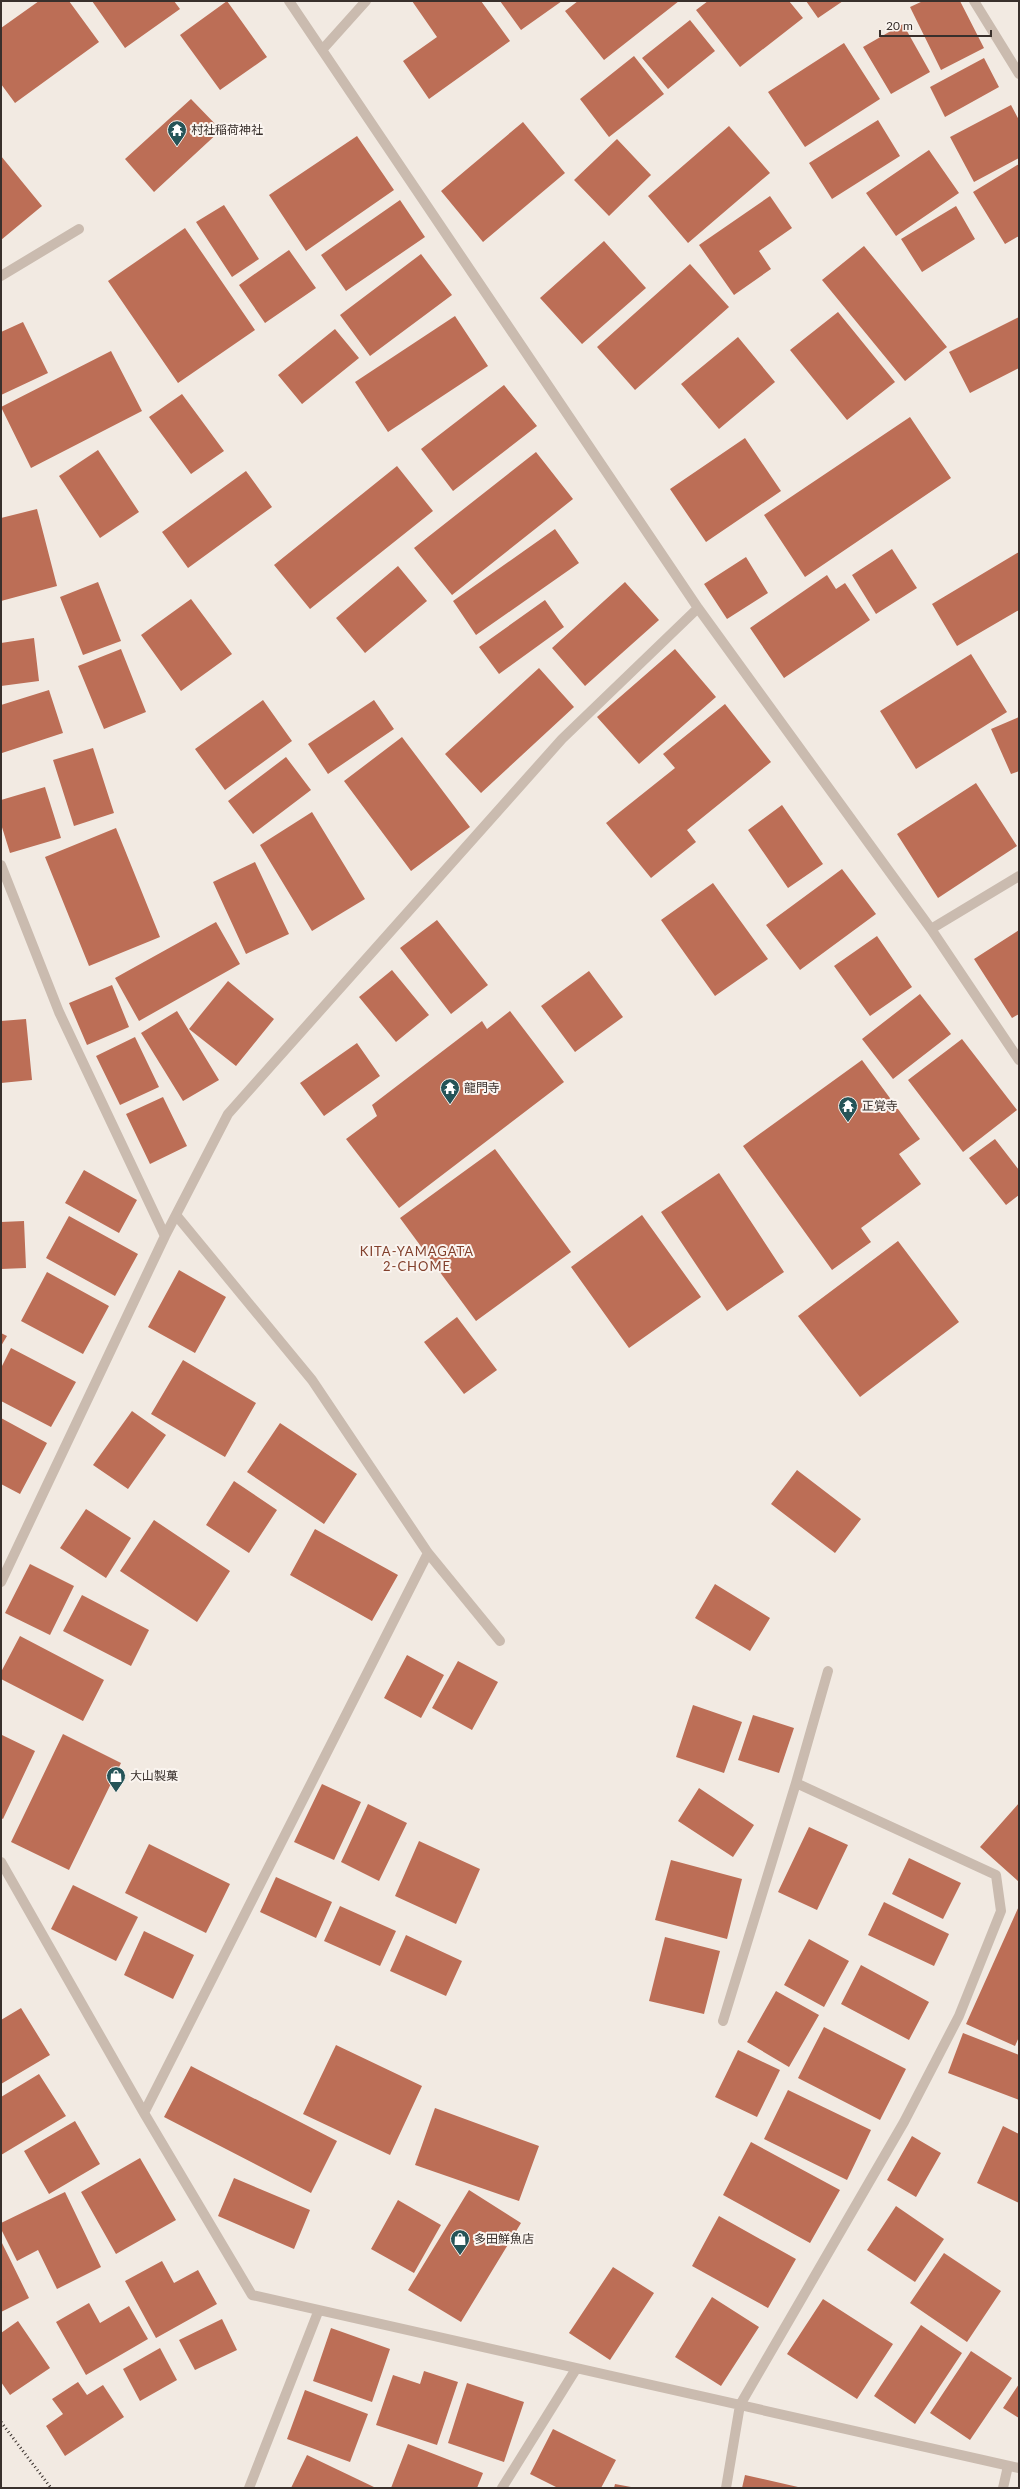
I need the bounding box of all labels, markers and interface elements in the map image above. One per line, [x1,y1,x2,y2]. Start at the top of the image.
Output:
scale bar [880,12,991,38]
text: 20 m [886,18,913,33]
temple icon: 村社稲荷神社 [166,119,188,147]
place label: 村社稲荷神社 [191,122,263,137]
temple icon: 龍門寺 [439,1077,461,1105]
place label: 龍門寺 [464,1080,500,1095]
temple icon: 正覚寺 [837,1095,859,1123]
place label: 正覚寺 [862,1098,898,1113]
district label: KITA-YAMAGATA 2-CHOME [360,1243,474,1274]
shop icon: 大山製菓 [105,1765,127,1793]
place label: 大山製菓 [130,1768,178,1783]
shop icon: 多田鮮魚店 [449,2228,471,2256]
place label: 多田鮮魚店 [474,2231,534,2246]

